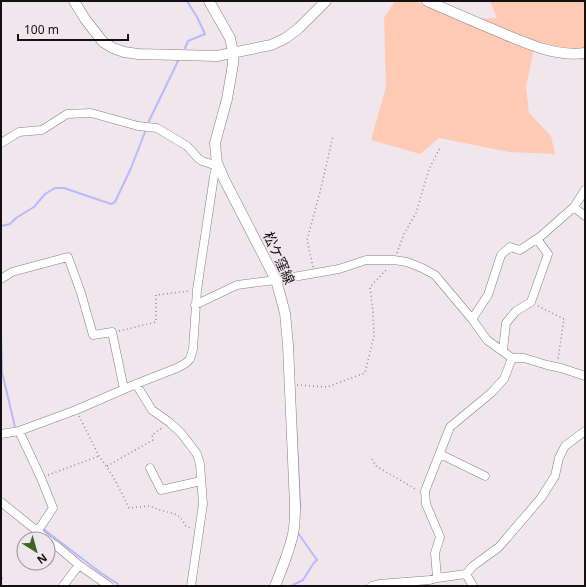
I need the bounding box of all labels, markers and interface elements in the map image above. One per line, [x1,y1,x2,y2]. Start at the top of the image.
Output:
scale bar [18,16,128,42]
text: 100 m [24,21,59,38]
street label: 松ケ窪線 [259,228,300,287]
north arrow [16,531,56,571]
text: N [34,551,50,568]

